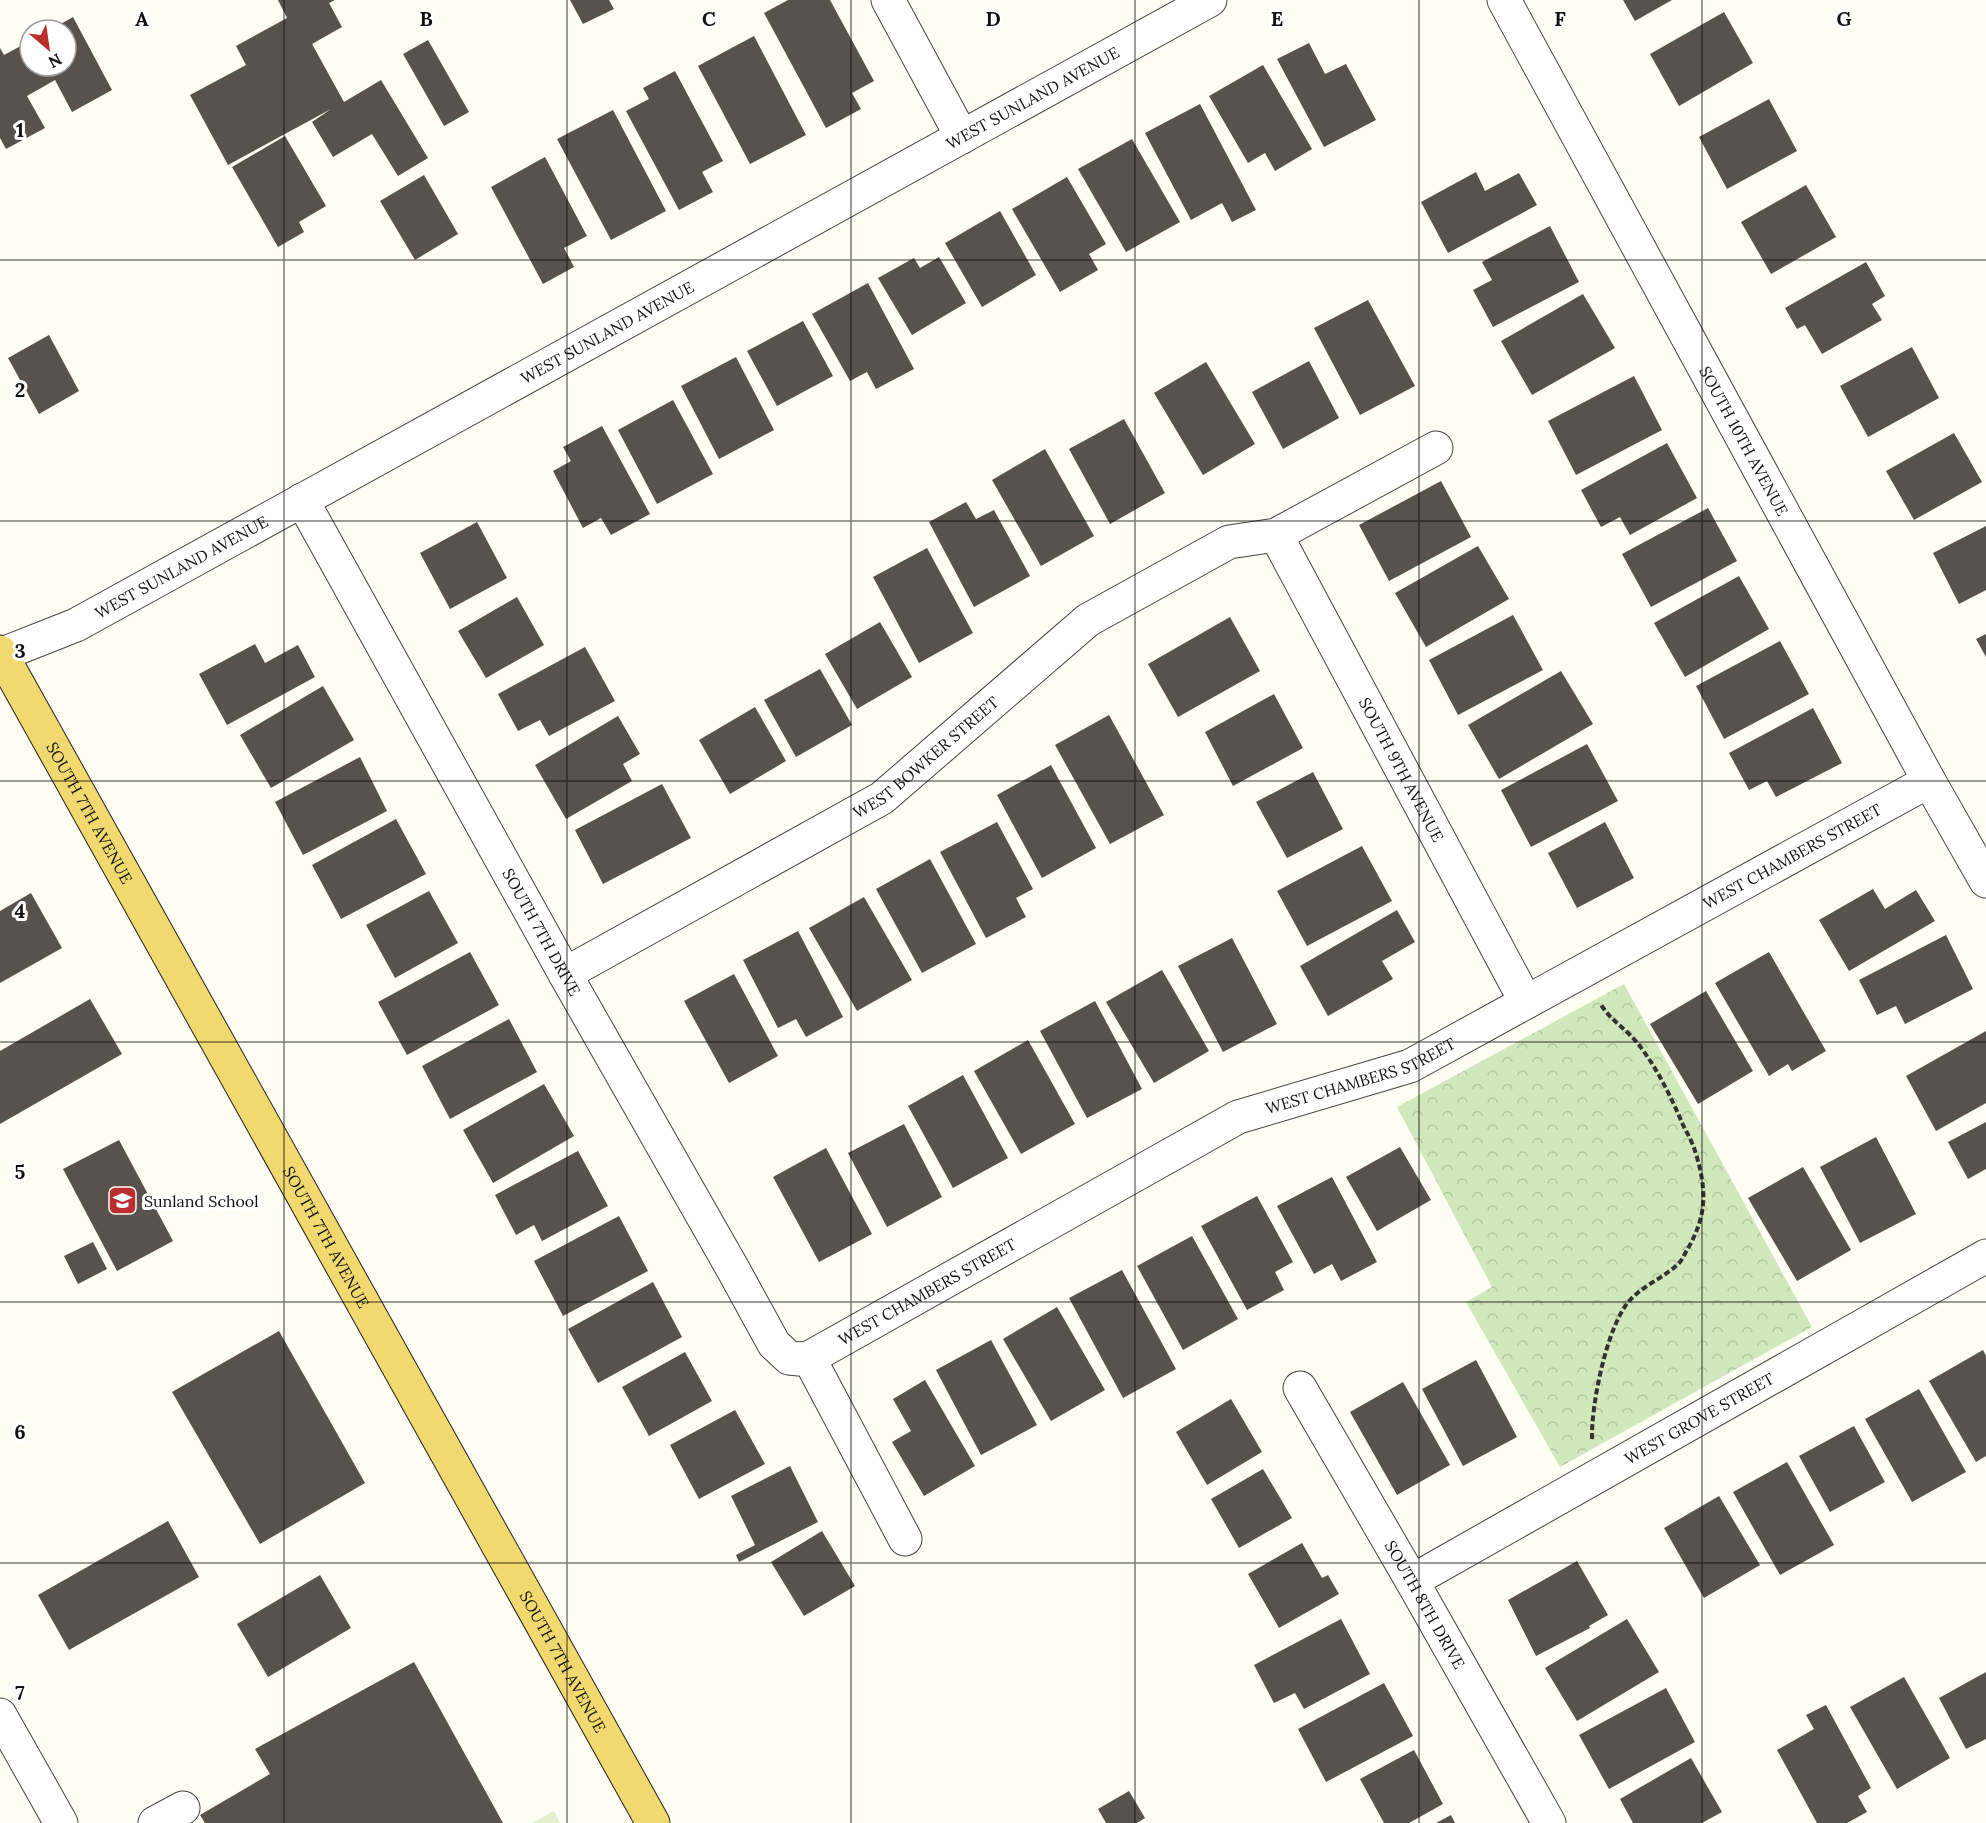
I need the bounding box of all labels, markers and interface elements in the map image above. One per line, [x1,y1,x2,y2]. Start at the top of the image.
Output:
text: A [135,6,149,31]
text: B [419,6,433,31]
text: C [702,6,716,31]
text: D [985,6,1001,31]
text: E [1271,6,1283,31]
text: F [1554,6,1566,31]
text: G [1836,6,1852,31]
north arrow [18,18,78,78]
street label: WEST SUNLAND AVENUE [943,42,1123,154]
text: N [45,49,66,73]
text: 1 [16,117,24,142]
street label: WEST SUNLAND AVENUE [517,277,697,388]
street label: SOUTH 10TH AVENUE [1695,363,1793,519]
text: 2 [15,377,25,402]
street label: WEST SUNLAND AVENUE [91,511,271,623]
text: 3 [14,638,26,663]
street label: WEST BOWKER STREET [849,692,1003,822]
street label: SOUTH 9TH AVENUE [1355,694,1448,845]
street label: SOUTH 7TH AVENUE [42,738,137,887]
street label: WEST CHAMBERS STREET [1699,799,1885,913]
street label: SOUTH 7TH DRIVE [498,865,585,999]
text: 4 [15,898,26,923]
street label: WEST CHAMBERS STREET [1263,1033,1459,1118]
text: 5 [15,1159,26,1184]
street label: SOUTH 7TH AVENUE [279,1163,374,1312]
school or university icon: Sunland School [107,1185,139,1217]
place label: Sunland School [144,1191,259,1211]
street label: WEST CHAMBERS STREET [835,1234,1019,1350]
street label: WEST GROVE STREET [1621,1368,1777,1469]
text: 6 [14,1419,26,1444]
street label: SOUTH 8TH DRIVE [1381,1537,1469,1672]
street label: SOUTH 7TH AVENUE [516,1587,611,1736]
text: 7 [15,1680,25,1705]

